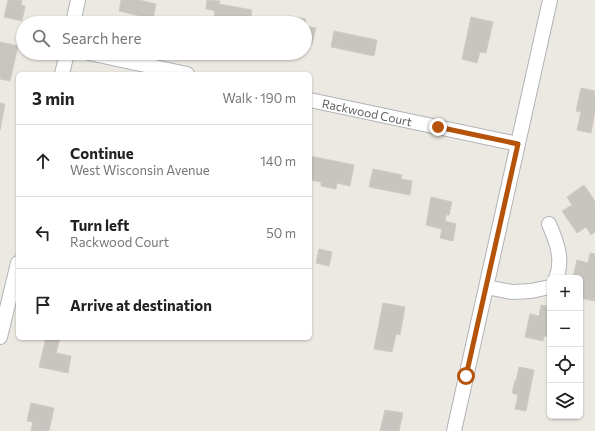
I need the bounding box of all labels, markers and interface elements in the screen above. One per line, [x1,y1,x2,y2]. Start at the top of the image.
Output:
search box [16,16,312,60]
icon: search [30,27,52,49]
text: Search here [62,29,141,47]
text: 3 min [32,88,75,109]
text: Walk · 190 m [222,90,296,106]
street label: Rackwood Court [321,96,413,128]
route end [429,118,447,136]
text: Continue [70,144,134,162]
icon: ahead [32,150,54,172]
text: 140 m [260,153,296,169]
text: West Wisconsin Avenue [70,162,210,178]
text: Turn left [70,216,129,234]
icon: left [32,222,54,244]
text: 50 m [266,225,296,241]
text: Rackwood Court [70,234,169,250]
map controls [547,275,583,419]
button: + [547,275,583,311]
icon: arrive [32,294,54,316]
text: Arrive at destination [70,296,212,314]
button: − [547,311,583,347]
button: locate [547,347,583,383]
route start [457,367,475,385]
button: layers [547,383,583,419]

